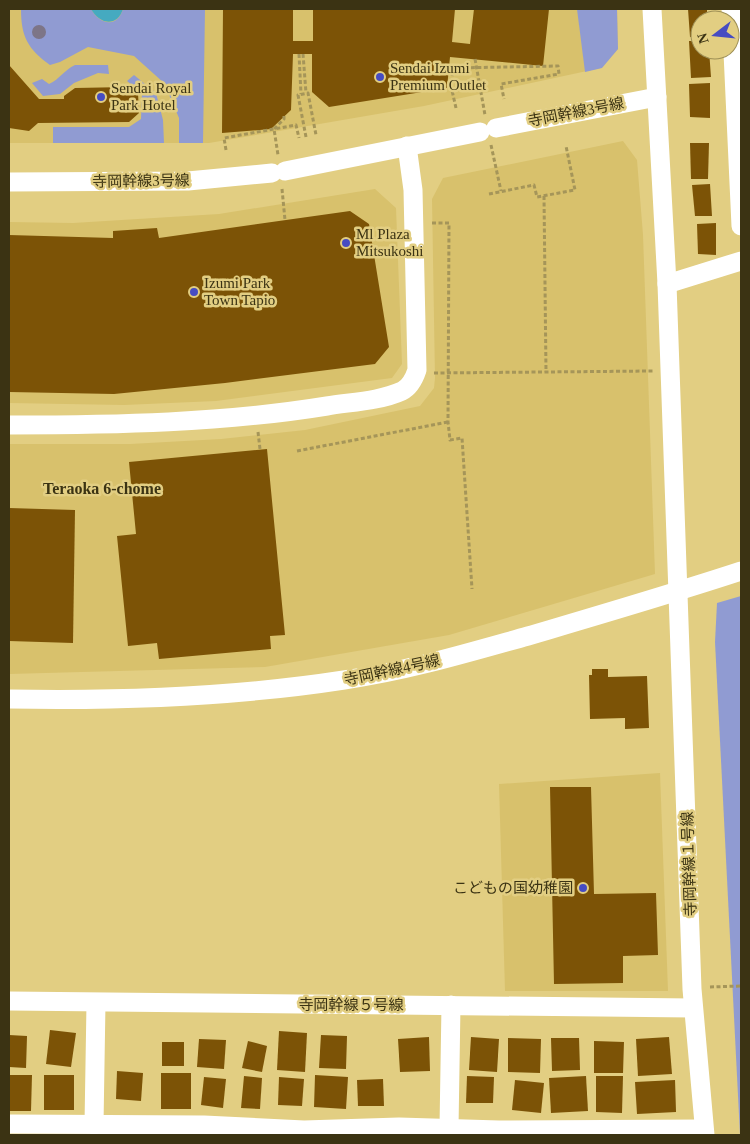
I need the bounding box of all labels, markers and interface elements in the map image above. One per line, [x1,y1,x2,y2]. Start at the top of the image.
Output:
north arrow [690,10,740,60]
text: N [694,32,712,45]
place label: Sendai Izumi Premium Outlet [390,60,487,93]
marker: Sendai Izumi Premium Outlet [374,71,386,83]
place label: Sendai Royal Park Hotel [111,80,191,113]
marker: Sendai Royal Park Hotel [95,91,107,103]
street label: 寺岡幹線3号線 [527,95,625,129]
street label: 寺岡幹線3号線 [92,172,190,190]
place label: Ml Plaza Mitsukoshi [356,226,424,259]
marker: Ml Plaza Mitsukoshi [340,237,352,249]
place label: Izumi Park Town Tapio [204,275,275,308]
marker: Izumi Park Town Tapio [188,286,200,298]
district label: Teraoka 6-chome [43,480,161,497]
street label: 寺岡幹線4号線 [343,652,441,688]
street label: 寺岡幹線１号線 [679,811,699,917]
place label: こどもの国幼稚園 [453,880,573,896]
marker: こどもの国幼稚園 [577,882,589,894]
street label: 寺岡幹線５号線 [298,997,404,1013]

